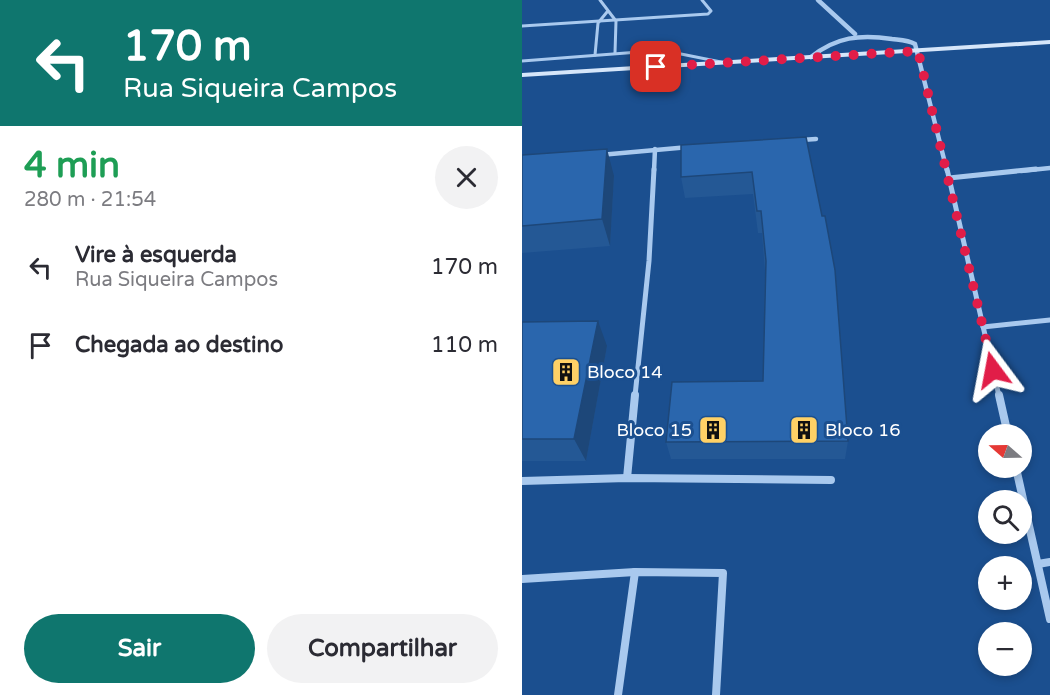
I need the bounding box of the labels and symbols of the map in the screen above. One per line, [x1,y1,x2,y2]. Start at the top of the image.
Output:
pin [630,41,681,92]
position arrow [961,338,1025,402]
building icon: Bloco 14 [550,356,582,388]
place label: Bloco 14 [587,361,663,383]
building icon: Bloco 15 [697,414,729,446]
building icon: Bloco 16 [788,414,820,446]
place label: Bloco 15 [616,419,692,441]
place label: Bloco 16 [825,419,901,441]
north arrow [978,424,1032,478]

